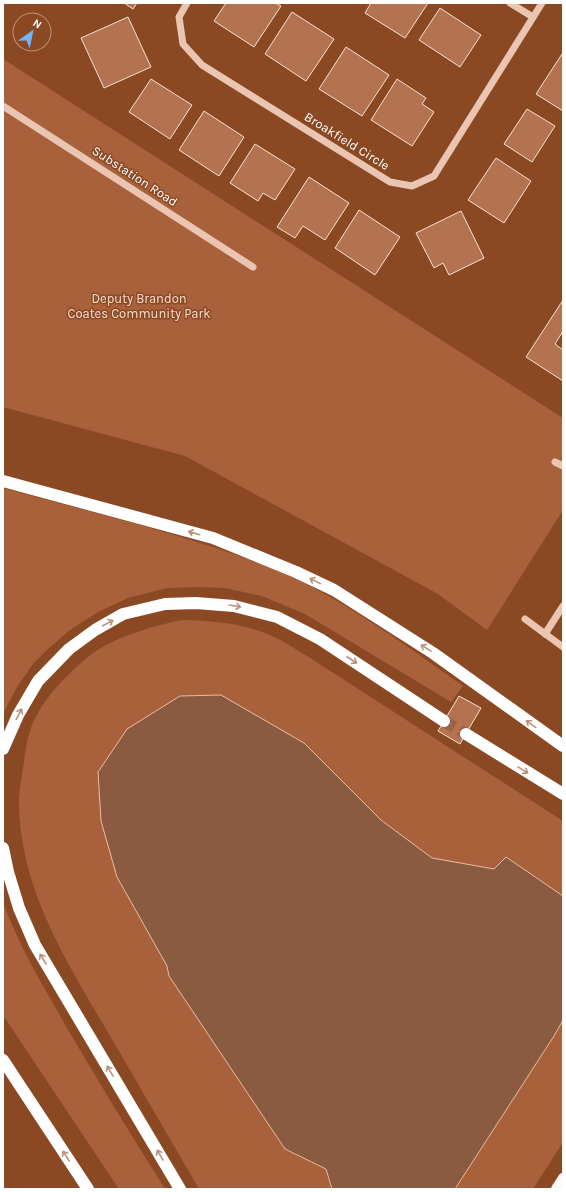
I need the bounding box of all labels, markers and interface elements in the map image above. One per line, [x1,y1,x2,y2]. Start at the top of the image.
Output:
north arrow [12,12,52,52]
text: N [30,16,44,32]
street label: Broakfield Circle [302,109,393,173]
street label: Substation Road [89,143,181,209]
park label: Deputy Brandon Coates Community Park [67,291,211,321]
one-way arrow [188,529,201,536]
one-way arrow [309,577,321,584]
one-way arrow [228,603,241,611]
one-way arrow [102,618,114,626]
one-way arrow [420,644,431,652]
one-way arrow [346,656,357,664]
one-way arrow [15,708,23,720]
one-way arrow [526,720,537,728]
one-way arrow [517,766,529,774]
one-way arrow [39,953,47,965]
one-way arrow [105,1065,113,1077]
one-way arrow [156,1149,164,1161]
one-way arrow [62,1151,71,1162]

